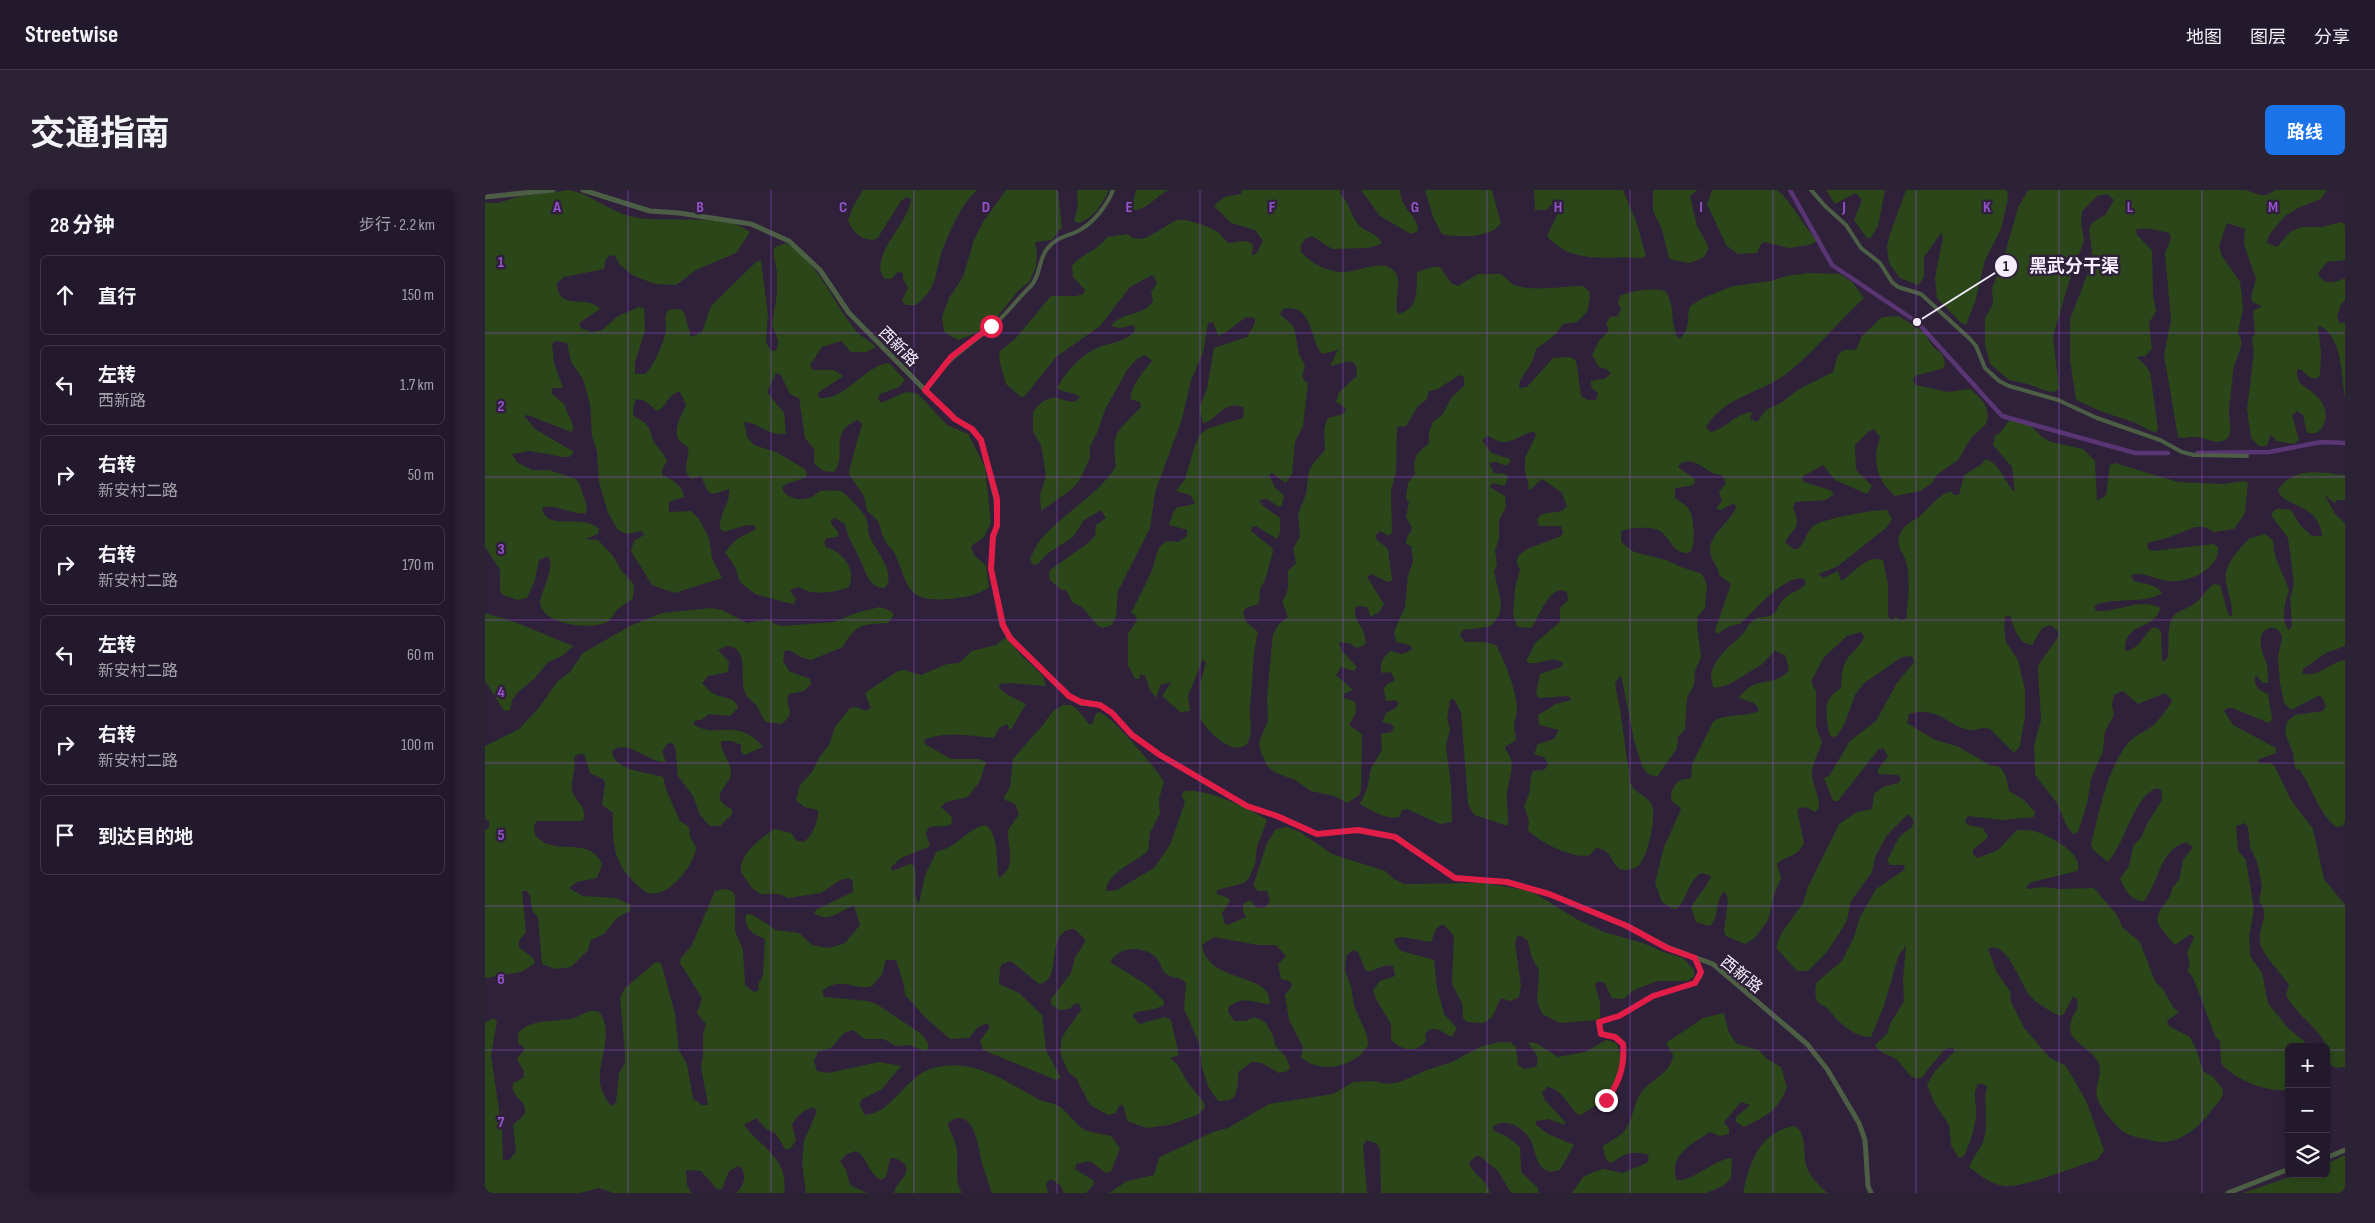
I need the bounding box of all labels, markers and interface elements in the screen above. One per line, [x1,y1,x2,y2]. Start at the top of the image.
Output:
text: Streetwise [25,20,118,49]
text: 地图 [2186,27,2222,48]
text: 图层 [2250,27,2286,48]
text: 分享 [2314,27,2350,48]
button: 路线 [2265,105,2345,155]
text: 交通指南 [30,113,170,156]
text: A [552,198,561,217]
text: B [696,198,704,217]
text: C [839,198,847,217]
text: D [982,198,990,217]
text: E [1126,198,1133,217]
text: F [1269,198,1276,217]
text: G [1411,198,1419,217]
text: H [1554,198,1562,217]
text: I [1699,198,1703,217]
text: J [1841,198,1846,217]
text: K [1983,198,1991,217]
text: L [2127,198,2134,217]
text: M [2268,198,2278,217]
text: 28 分钟 [50,213,114,238]
text: 步行 · 2.2 km [359,216,435,235]
callout: 黑武分干渠 [1994,249,2129,282]
text: 1 [498,253,505,272]
text: 黑武分干渠 [2029,256,2119,277]
text: 1 [2003,257,2009,276]
icon: ahead [51,281,79,309]
text: 直行 [98,286,136,309]
text: 150 m [402,286,434,305]
route start [980,315,1003,338]
street label: 西新路 [874,323,922,371]
text: 左转 [98,364,136,387]
icon: left [51,371,79,399]
text: 1.7 km [400,376,434,395]
text: 西新路 [98,392,146,411]
text: 2 [497,397,505,416]
text: 右转 [98,454,136,477]
icon: right [51,461,79,489]
text: 50 m [408,466,434,485]
text: 新安村二路 [98,482,178,501]
text: 3 [497,540,505,559]
text: 右转 [98,544,136,567]
icon: right [51,551,79,579]
text: 170 m [402,556,434,575]
text: 新安村二路 [98,572,178,591]
text: 左转 [98,634,136,657]
icon: left [51,641,79,669]
text: 60 m [407,646,434,665]
text: 新安村二路 [98,662,178,681]
text: 4 [497,683,505,702]
text: 右转 [98,724,136,747]
icon: right [51,731,79,759]
text: 100 m [401,736,434,755]
text: 新安村二路 [98,752,178,771]
icon: arrive [51,821,79,849]
text: 到达目的地 [98,826,193,849]
text: 5 [497,826,505,845]
street label: 西新路 [1716,953,1766,998]
text: 6 [497,970,505,989]
map controls [2285,1043,2330,1178]
button: + [2285,1043,2330,1088]
button: − [2285,1088,2330,1133]
route end [1595,1089,1618,1112]
text: 7 [498,1113,505,1132]
button: layers [2285,1133,2330,1178]

